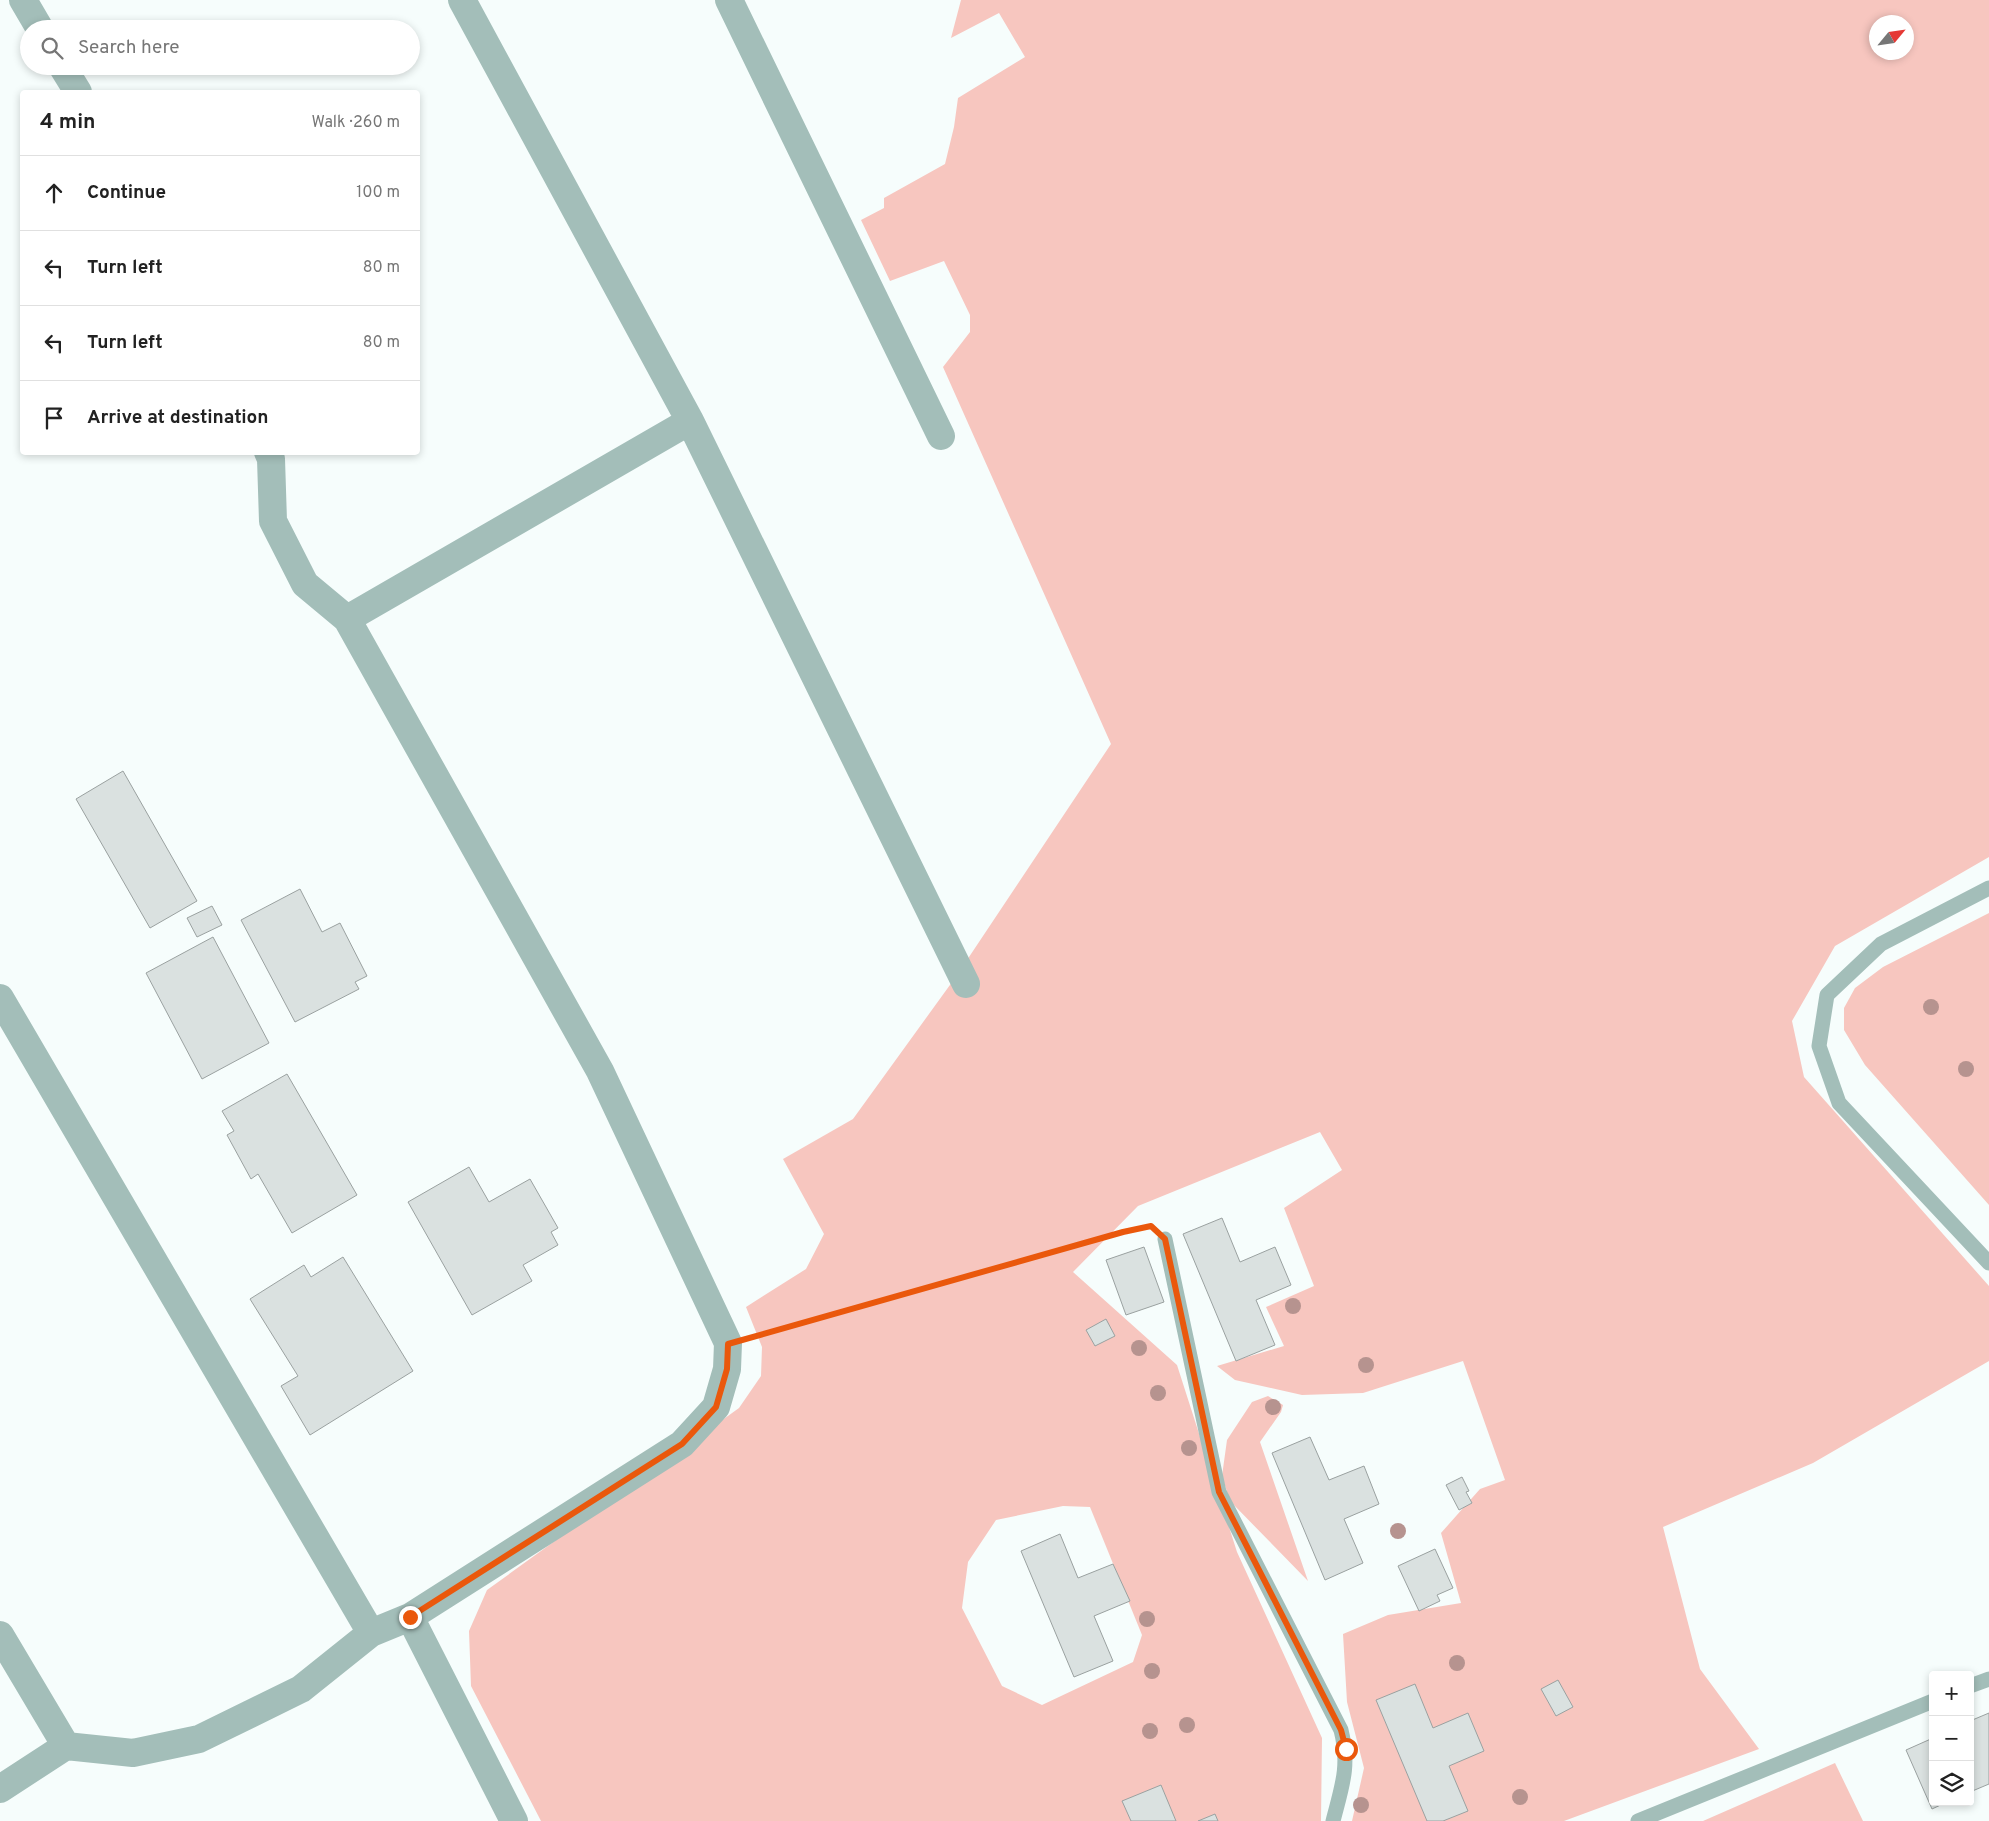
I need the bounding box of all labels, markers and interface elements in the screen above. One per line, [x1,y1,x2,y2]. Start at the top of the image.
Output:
north arrow [1869,15,1914,60]
search box [20,20,420,75]
icon: search [38,34,66,62]
text: Search here [78,36,180,60]
text: 4 min [40,109,96,136]
text: Walk · 260 m [311,113,400,133]
icon: ahead [40,179,68,207]
text: Continue [87,181,166,205]
text: 100 m [356,183,400,203]
icon: left [40,254,68,282]
text: Turn left [87,256,163,280]
text: 80 m [363,258,400,278]
icon: left [40,329,68,357]
text: Turn left [87,331,163,355]
text: 80 m [363,333,400,353]
icon: arrive [40,404,68,432]
text: Arrive at destination [87,406,268,430]
route end [399,1606,422,1629]
map controls [1929,1671,1974,1806]
button: + [1929,1671,1974,1716]
button: − [1929,1716,1974,1761]
route start [1335,1738,1358,1761]
button: layers [1929,1761,1974,1806]

